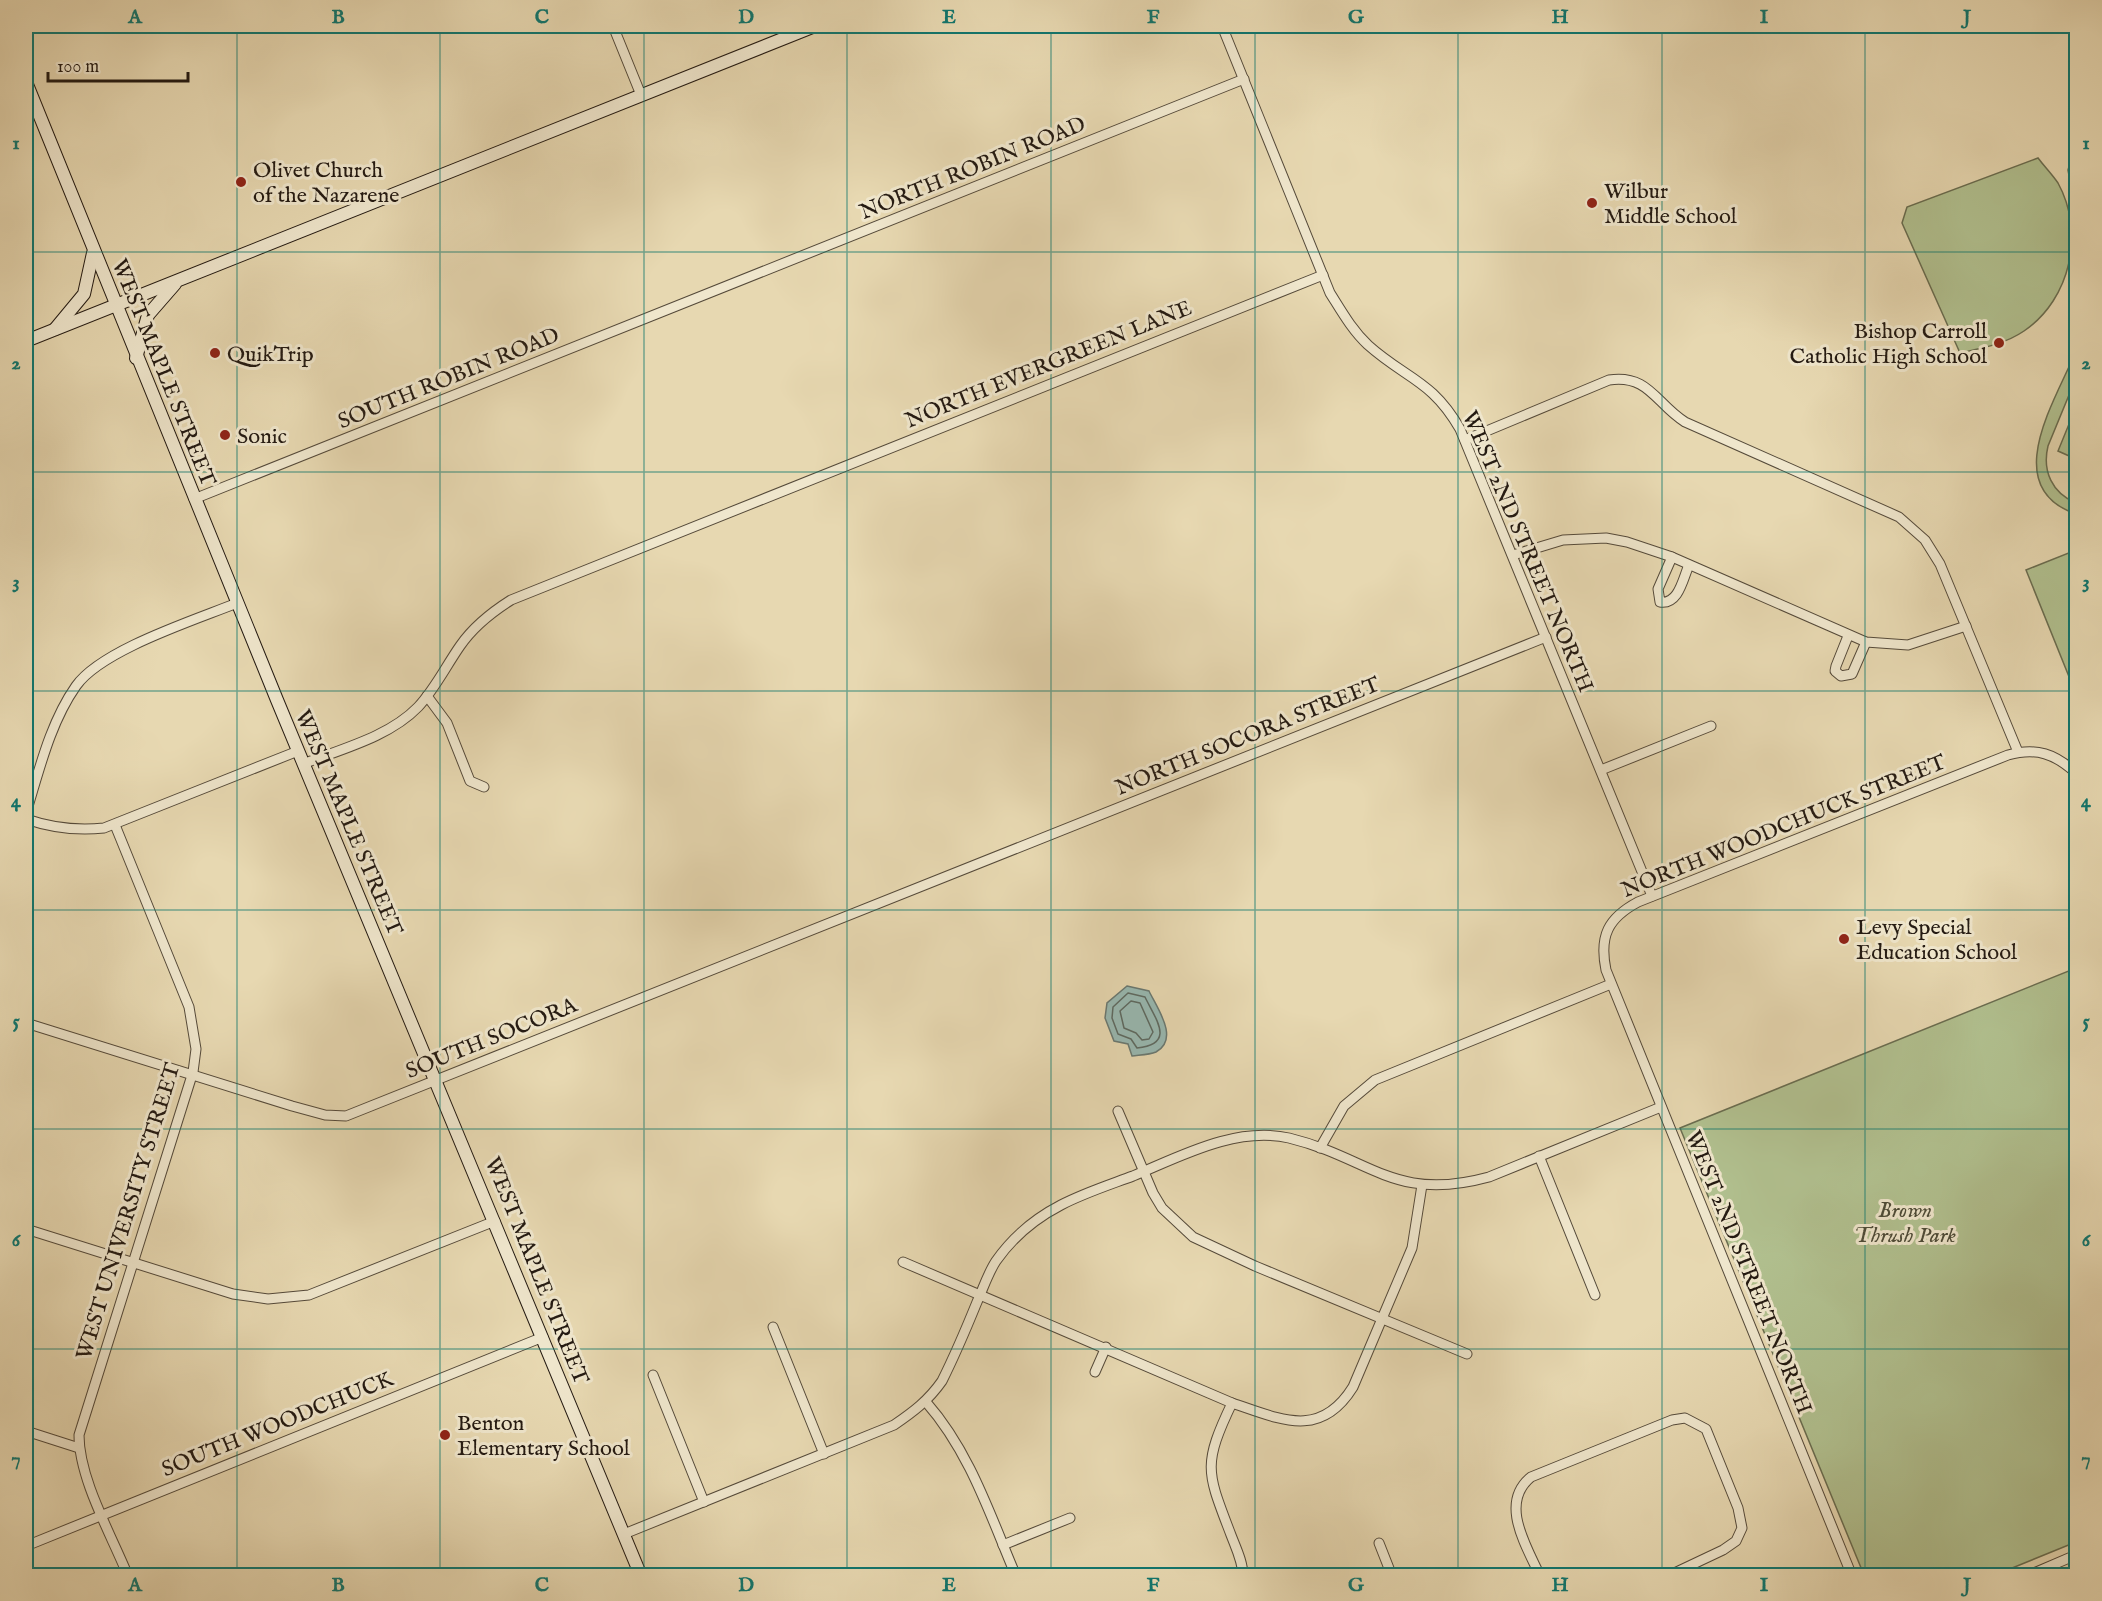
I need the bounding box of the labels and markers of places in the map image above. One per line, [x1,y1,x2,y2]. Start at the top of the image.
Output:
place label: Olivet Church of the Nazarene [253,157,399,210]
marker: Olivet Church of the Nazarene [234,175,248,189]
place label: Wilbur Middle School [1604,178,1737,231]
marker: Wilbur Middle School [1585,196,1599,210]
place label: Bishop Carroll Catholic High School [1790,318,1987,371]
marker: Bishop Carroll Catholic High School [1992,336,2006,350]
place label: QuikTrip [227,341,314,369]
marker: QuikTrip [208,346,222,360]
place label: Sonic [237,423,287,451]
marker: Sonic [218,428,232,442]
place label: Levy Special Education School [1856,914,2017,967]
marker: Levy Special Education School [1837,932,1851,946]
place label: Benton Elementary School [457,1410,630,1463]
marker: Benton Elementary School [438,1428,452,1442]

